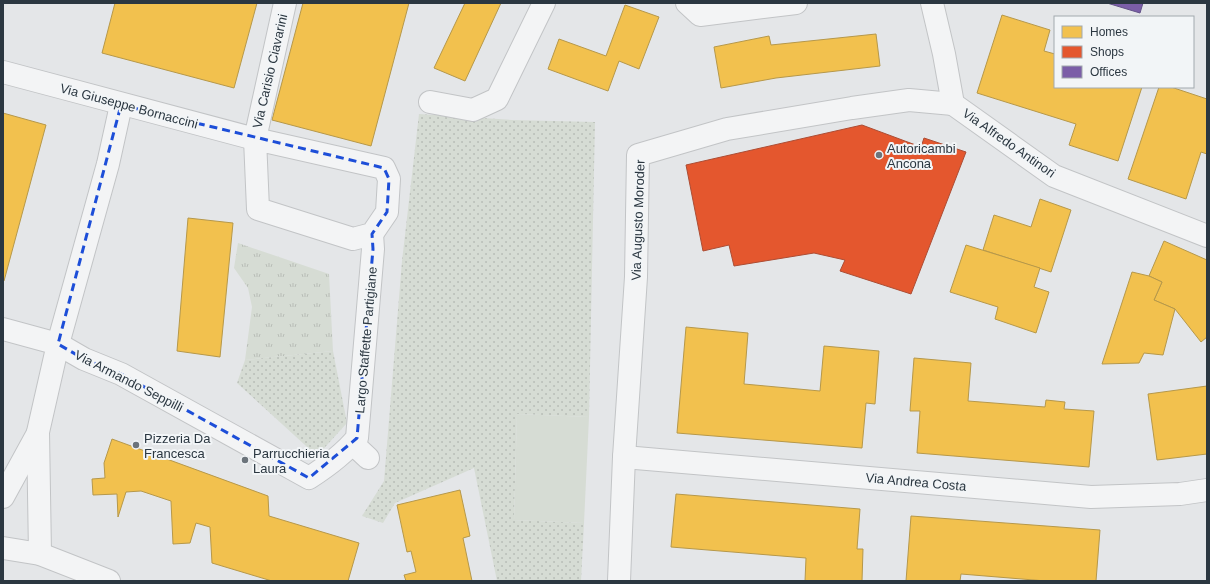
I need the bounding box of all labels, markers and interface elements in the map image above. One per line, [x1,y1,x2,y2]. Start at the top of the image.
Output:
street label: Via Carisio Ciavarini [250,12,290,130]
legend [1054,16,1194,88]
text: Homes [1090,25,1128,39]
text: Shops [1090,45,1124,59]
text: Offices [1090,65,1127,79]
street label: Via Giuseppe Bornaccini [58,80,200,132]
street label: Via Alfredo Antinori [960,105,1058,181]
place label: Autoricambi Ancona [887,141,956,171]
marker: Autoricambi Ancona [874,150,884,160]
street label: Via Augusto Moroder [628,159,648,281]
street label: Largo Staffette Partigiane [352,266,380,414]
street label: Via Armando Seppilli [72,347,186,415]
place label: Pizzeria Da Francesca [144,431,211,461]
marker: Pizzeria Da Francesca [131,440,141,450]
place label: Parrucchieria Laura [253,446,330,476]
marker: Parrucchieria Laura [240,455,250,465]
street label: Via Andrea Costa [865,470,968,494]

